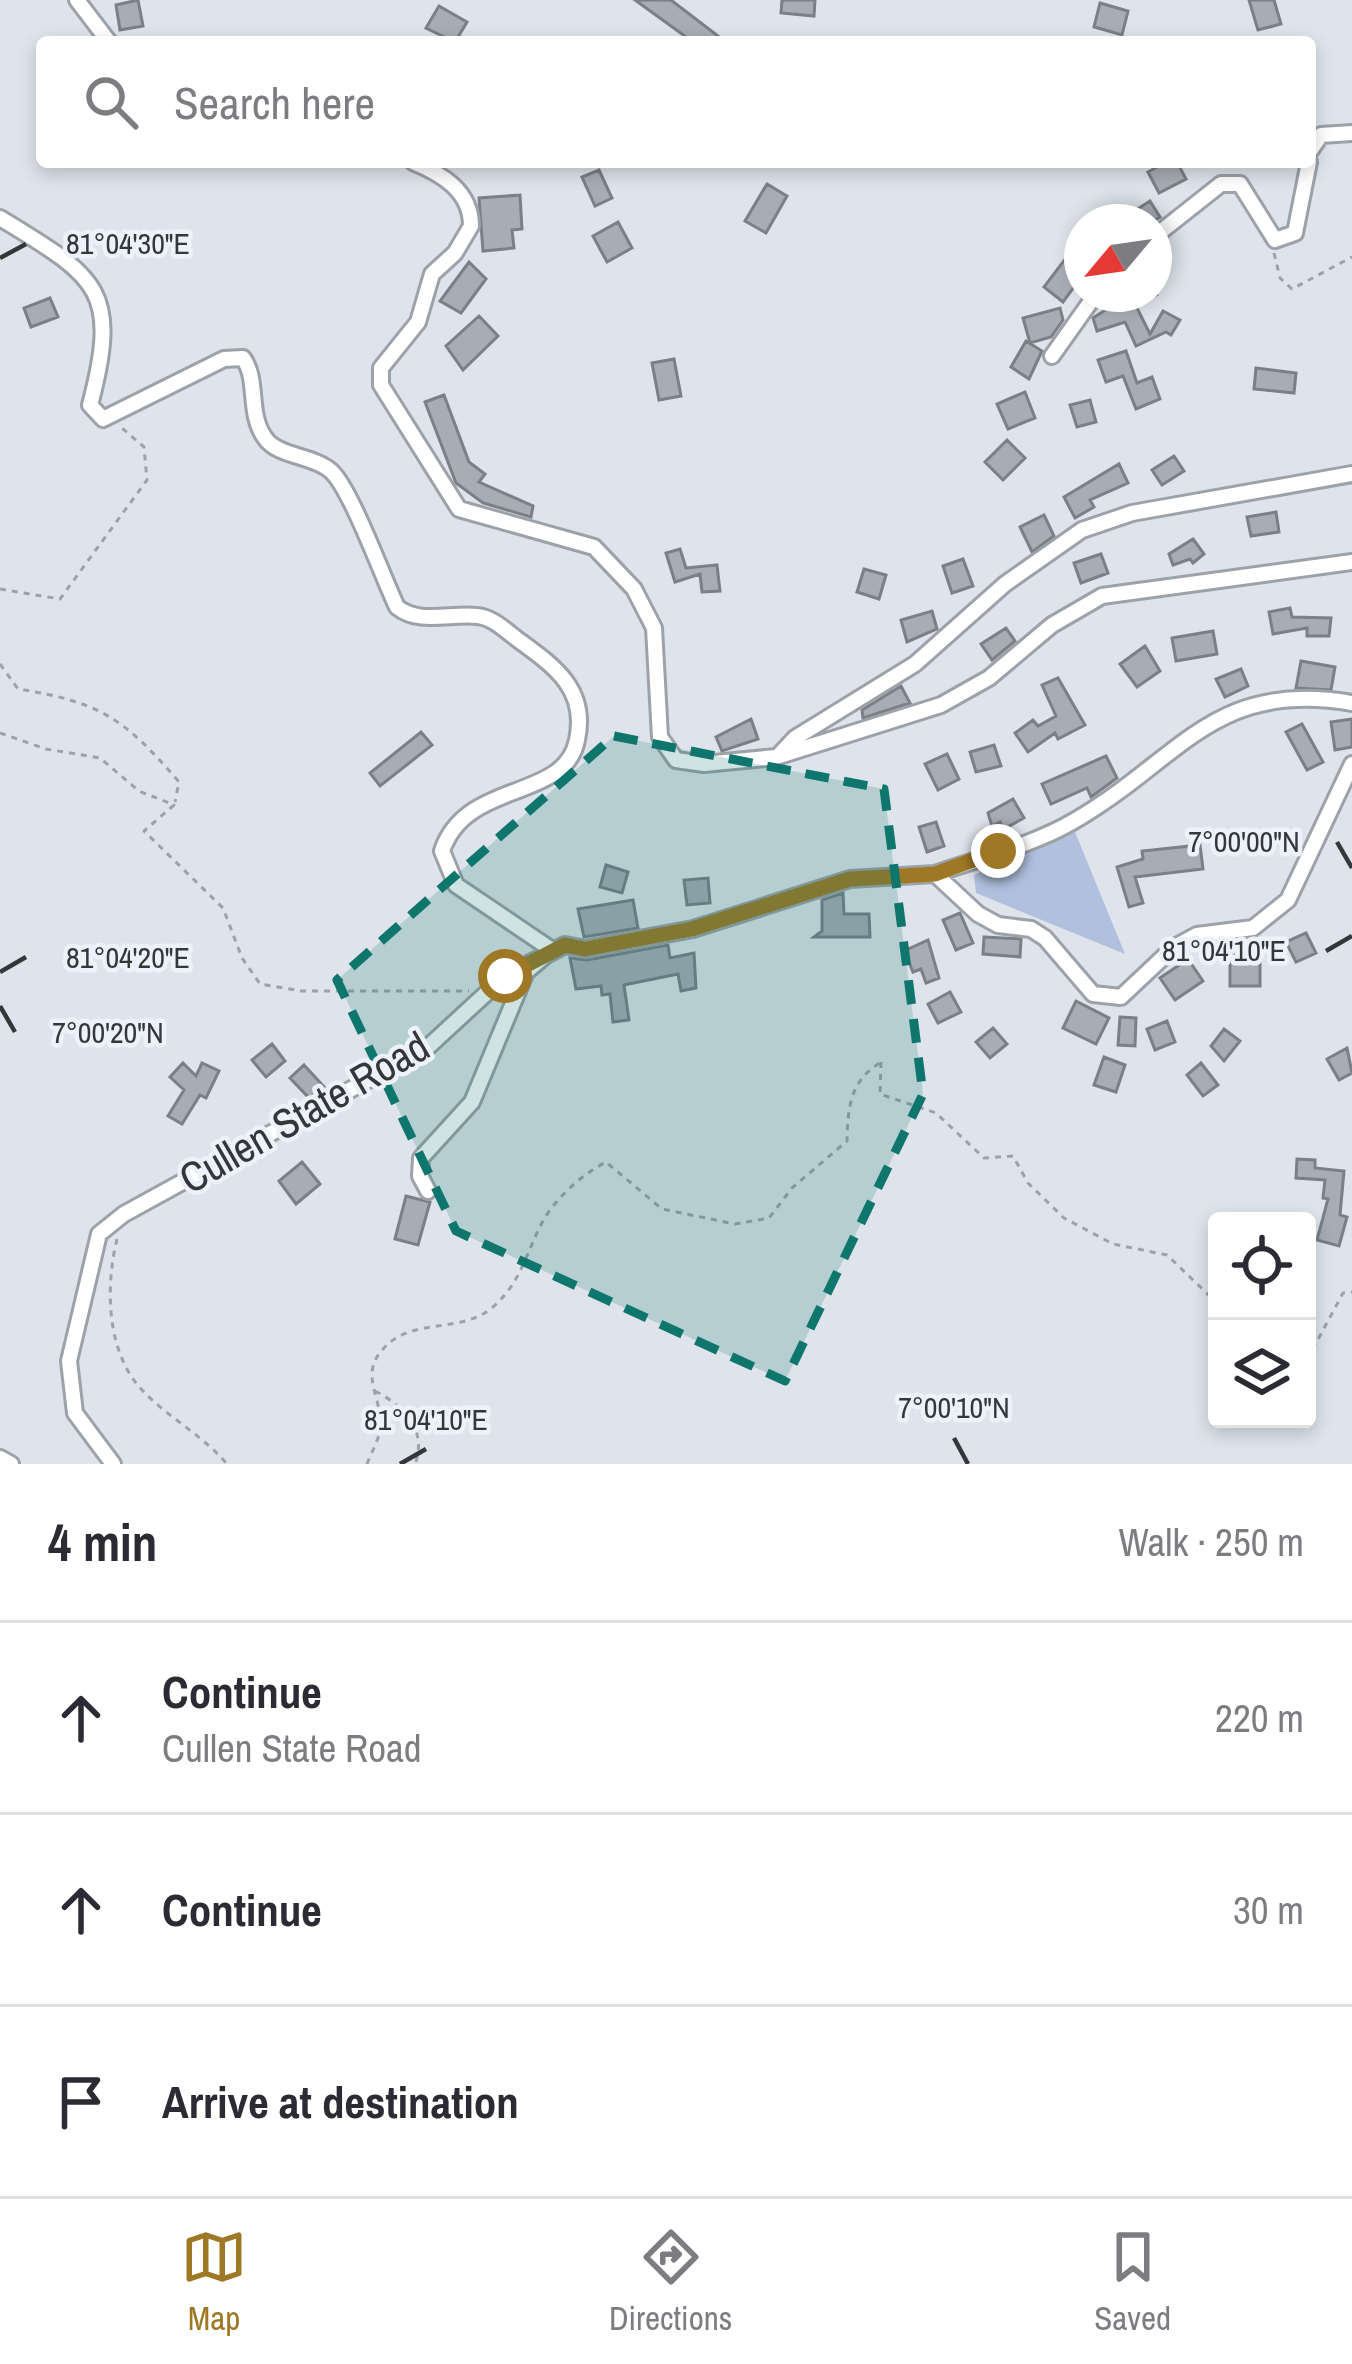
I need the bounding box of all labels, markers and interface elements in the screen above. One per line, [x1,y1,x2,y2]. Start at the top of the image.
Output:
search box [36,36,1316,168]
icon: search [78,69,144,135]
text: Search here [174,72,375,133]
north arrow [1064,204,1172,312]
text: 81°04'30"E [66,223,190,263]
text: 7°00'00"N [1188,821,1300,861]
route end [971,824,1025,878]
text: 81°04'10"E [1162,930,1286,970]
text: 81°04'20"E [66,937,190,977]
route start [478,949,532,1003]
text: 7°00'20"N [52,1012,164,1052]
street label: Cullen State Road [169,1018,439,1206]
map controls [1208,1212,1316,1428]
button: locate [1208,1212,1316,1320]
button: layers [1208,1320,1316,1428]
text: 7°00'10"N [898,1387,1010,1427]
text: 81°04'10"E [364,1399,488,1439]
text: 4 min [48,1508,157,1577]
text: Walk · 250 m [1119,1516,1304,1568]
text: Continue [162,1661,322,1722]
icon: ahead [48,1685,114,1751]
text: 220 m [1215,1692,1304,1744]
text: Cullen State Road [162,1722,422,1774]
icon: ahead [48,1877,114,1943]
text: Continue [162,1879,322,1940]
text: 30 m [1233,1884,1304,1936]
icon: arrive [48,2069,114,2135]
text: Arrive at destination [162,2071,519,2132]
tab: Map [181,2224,247,2340]
tab: Directions [609,2224,732,2340]
tab: Saved [1094,2224,1171,2340]

